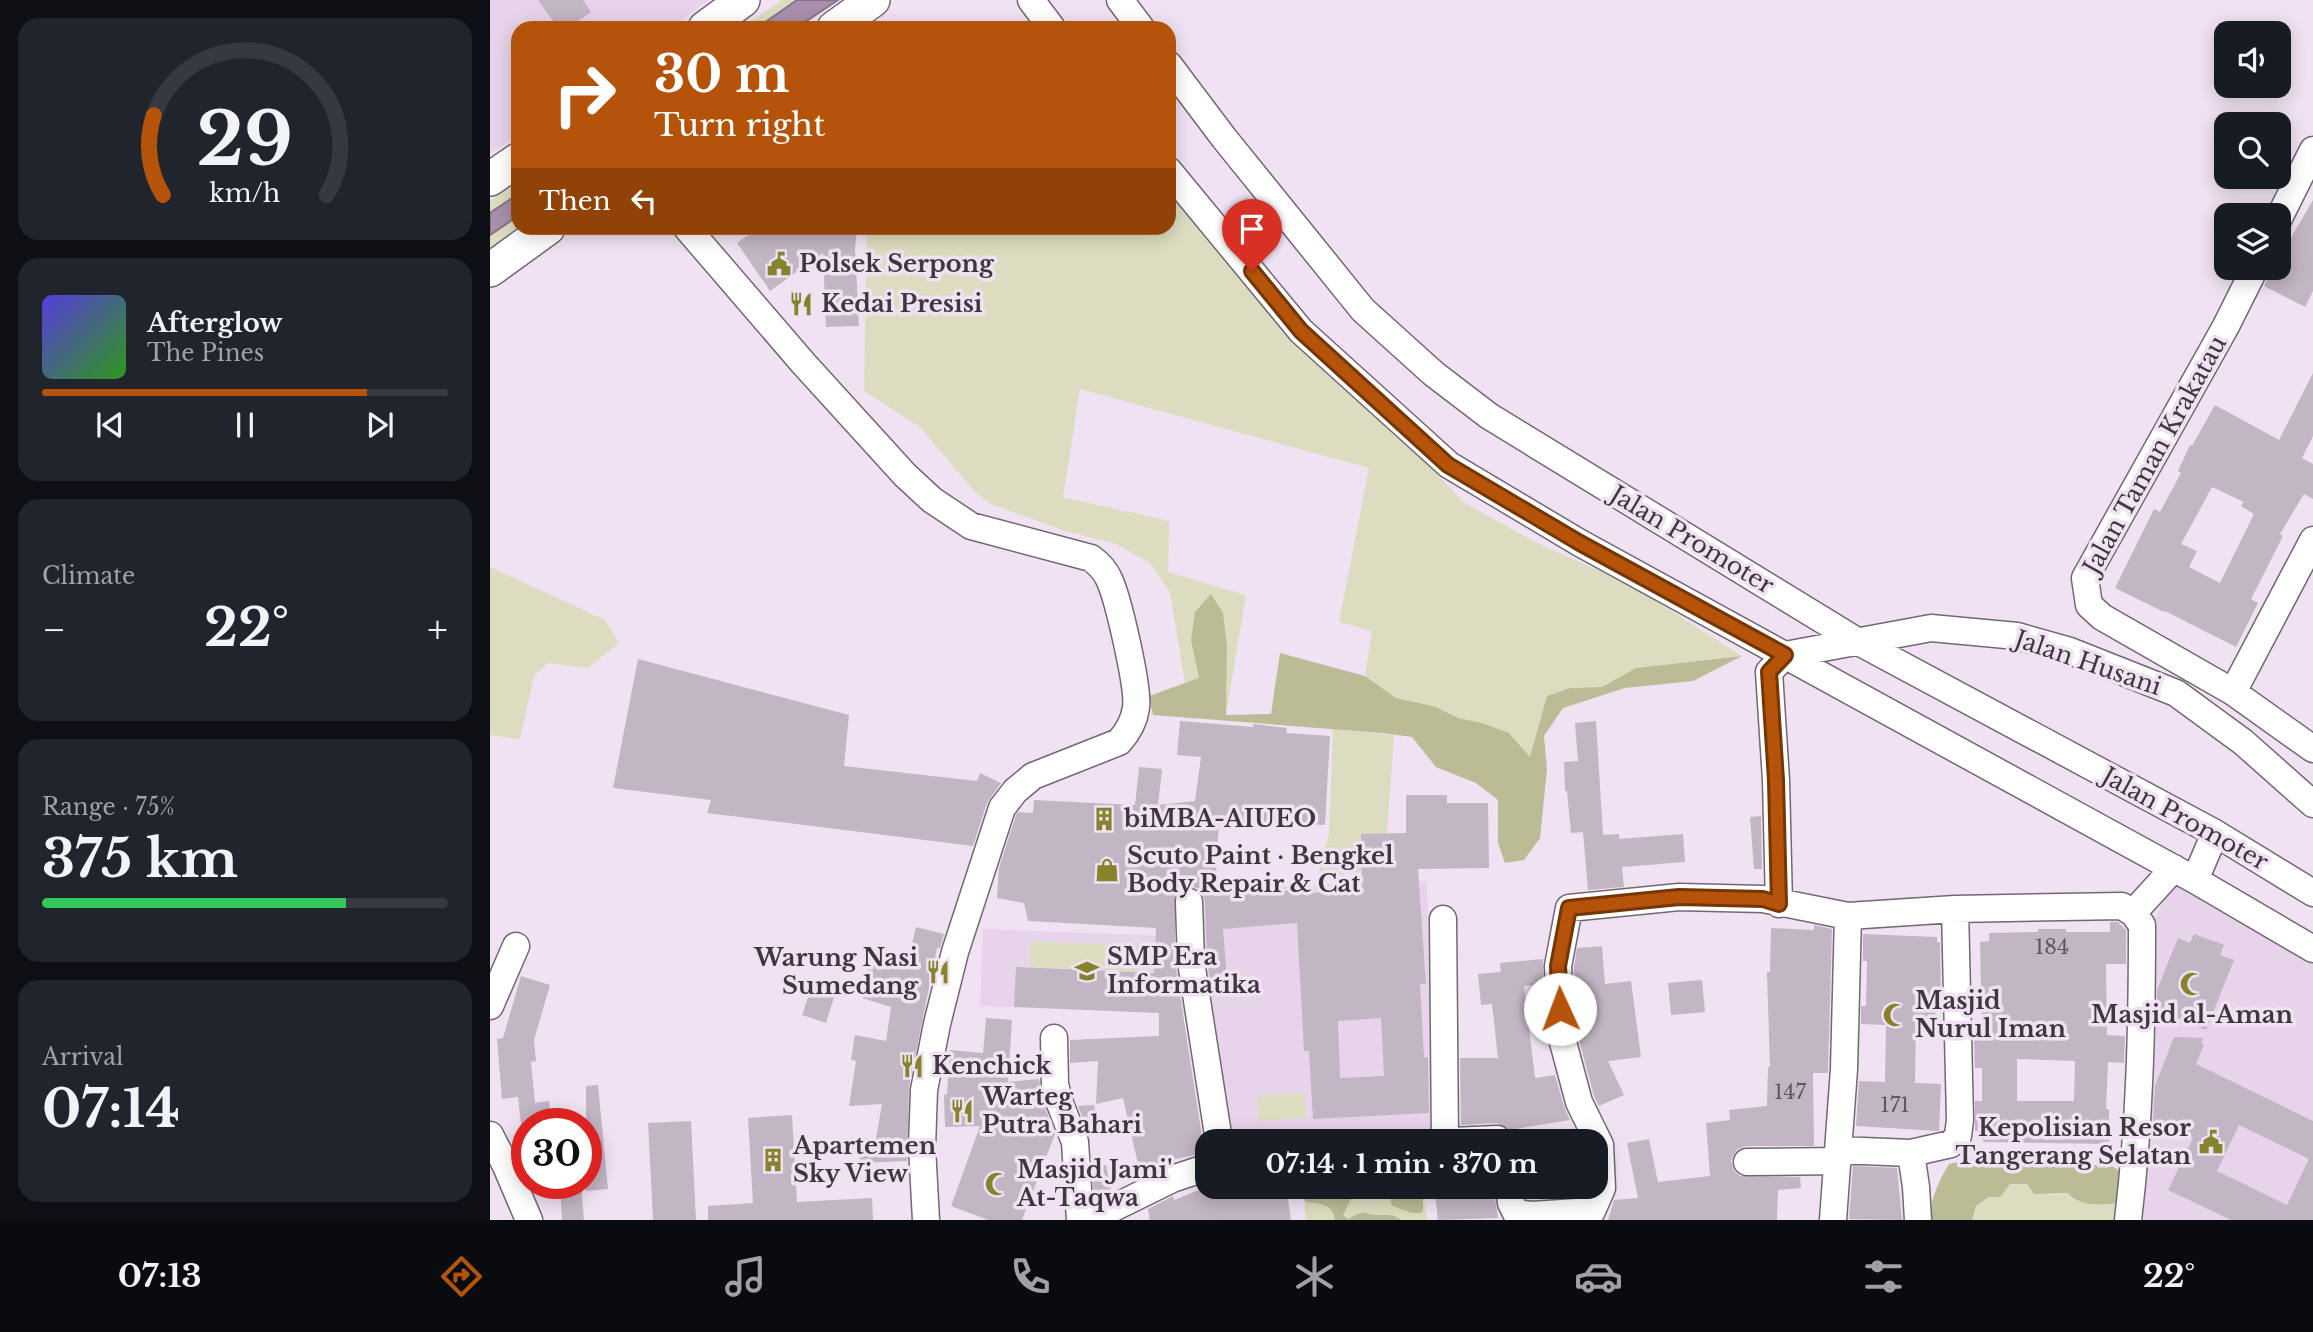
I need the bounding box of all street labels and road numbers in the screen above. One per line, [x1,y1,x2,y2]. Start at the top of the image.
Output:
street label: Jalan Taman Krakatau [2075,330,2232,582]
street label: Jalan Promoter [1603,478,1780,600]
street label: Jalan Husani [2008,623,2165,701]
street label: Jalan Promoter [2094,759,2274,876]

